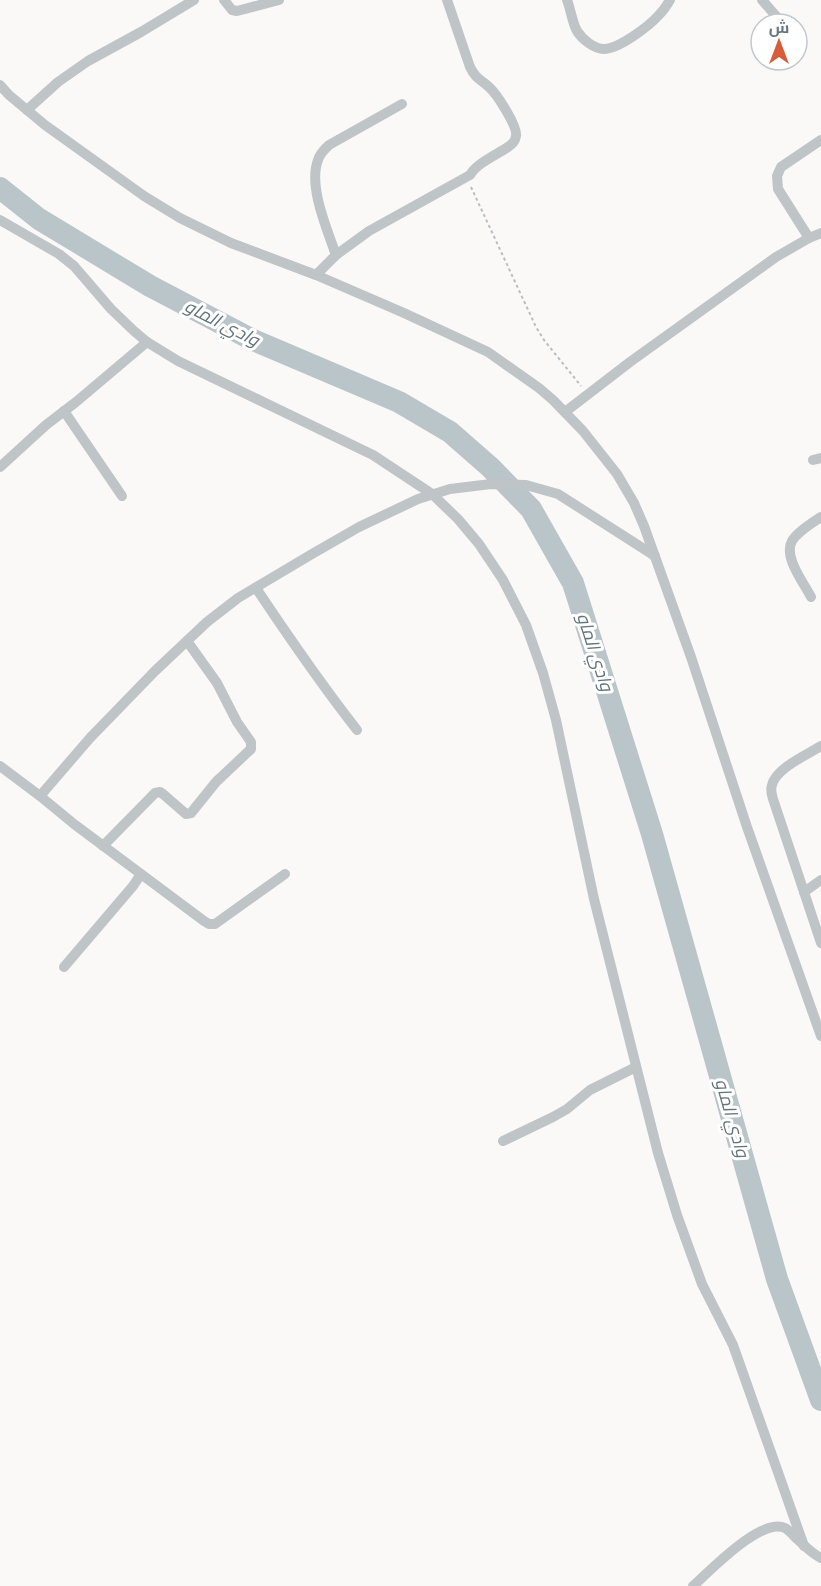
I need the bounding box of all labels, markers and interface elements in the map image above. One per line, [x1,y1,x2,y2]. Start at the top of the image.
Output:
north arrow [749,12,809,72]
text: ش [769,18,789,37]
water label: وادي الماو [180,295,264,354]
water label: وادي الماو [569,610,618,696]
water label: وادي الماو [707,1076,754,1162]

